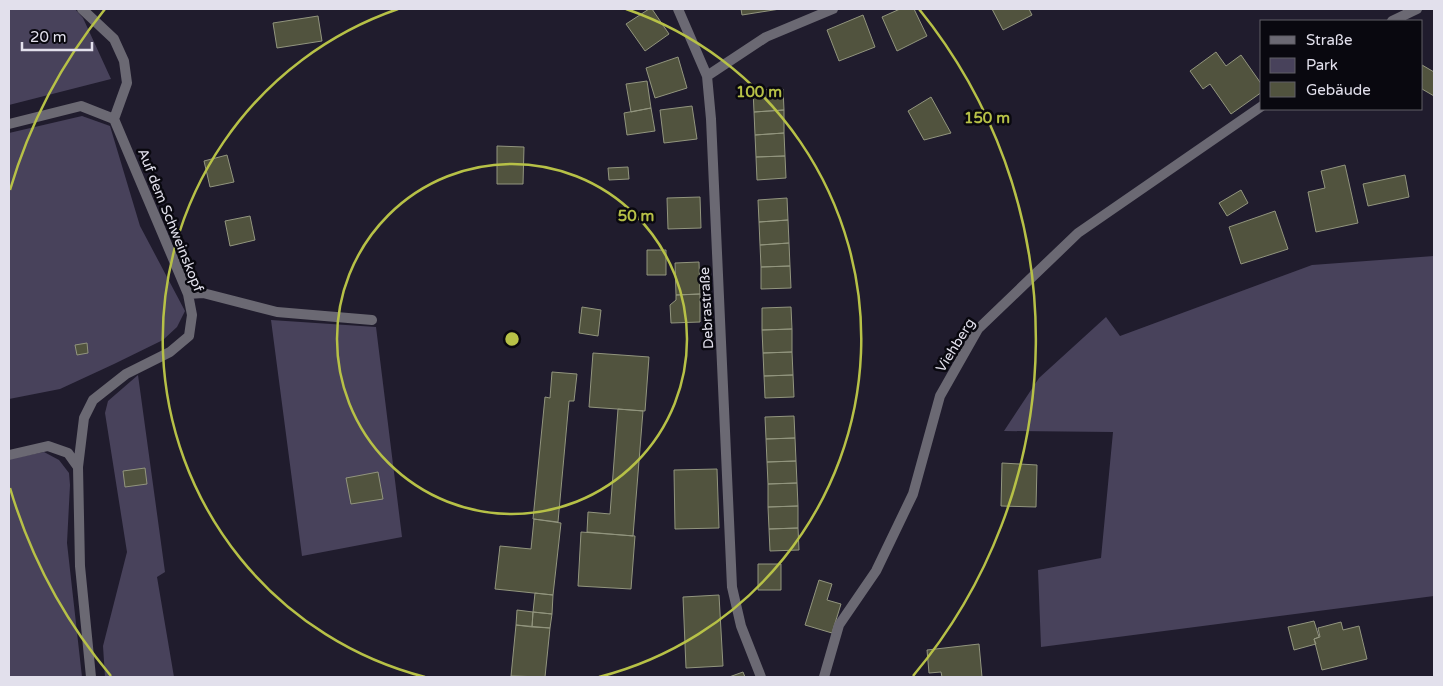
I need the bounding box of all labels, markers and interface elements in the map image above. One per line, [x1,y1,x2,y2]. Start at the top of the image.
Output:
scale bar [22,20,92,52]
legend [1260,20,1423,110]
text: 20 m [30,28,67,46]
text: Straße [1306,31,1352,49]
text: Park [1306,56,1338,74]
text: Gebäude [1306,81,1371,99]
text: 100 m [736,83,782,101]
text: 150 m [964,109,1010,127]
street label: Auf dem Schweinskopf [134,146,207,295]
text: 50 m [618,207,654,225]
street label: Debrastraße [696,267,717,349]
street label: Viehberg [932,315,979,375]
centre of rings [503,330,521,348]

